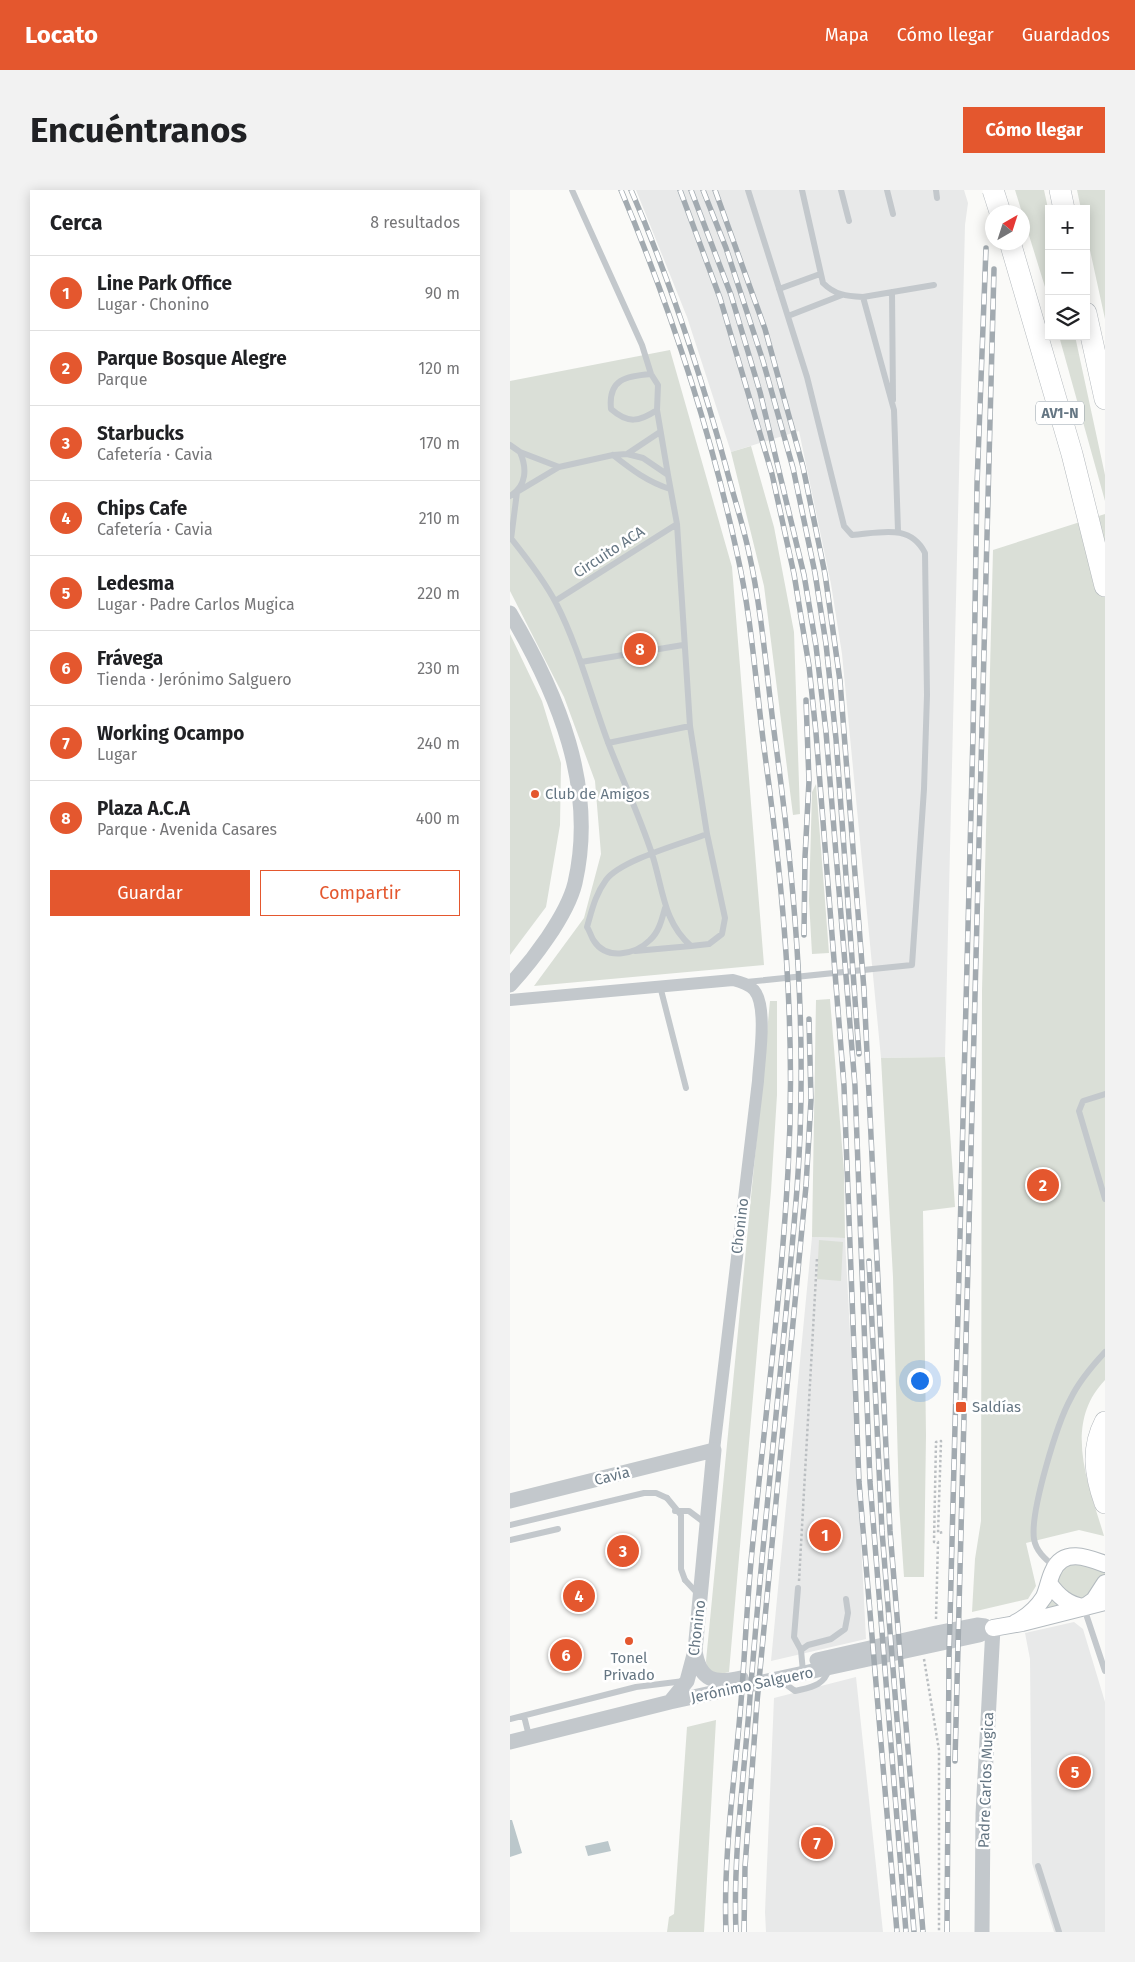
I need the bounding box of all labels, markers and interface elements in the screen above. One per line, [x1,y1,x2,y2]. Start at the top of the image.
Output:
text: Locato [25,21,98,49]
text: Mapa [825,24,869,46]
text: Cómo llegar [897,24,994,46]
text: Guardados [1022,24,1110,46]
button: Cómo llegar [963,107,1105,153]
text: Encuéntranos [30,109,247,151]
north arrow [985,205,1030,250]
map controls [1045,205,1090,340]
button: + [1045,205,1090,250]
text: Cerca [50,210,102,236]
text: 8 resultados [370,213,460,232]
button: − [1045,250,1090,295]
text: Line Park Office [97,272,232,295]
text: 1 [62,284,70,303]
text: 90 m [425,284,460,303]
text: Lugar · Chonino [97,295,209,314]
button: layers [1045,295,1090,340]
text: Parque Bosque Alegre [97,347,287,370]
text: 2 [62,359,70,378]
text: 120 m [418,359,460,378]
text: Parque [97,370,147,389]
road number: AV1-N [1036,402,1084,424]
text: Starbucks [97,422,184,445]
text: 3 [62,434,70,453]
text: 170 m [419,434,460,453]
text: Cafetería · Cavia [97,445,213,464]
text: Chips Cafe [97,497,187,520]
text: 4 [61,509,71,528]
text: 210 m [419,509,460,528]
text: Cafetería · Cavia [97,520,213,539]
street label: Circuito ACA [570,522,648,582]
text: Ledesma [97,572,174,595]
text: 5 [62,584,70,603]
text: 220 m [417,584,460,603]
text: Lugar · Padre Carlos Mugica [97,595,295,614]
pin: 8 [624,630,656,668]
text: Frávega [97,647,163,670]
text: 6 [61,659,71,678]
text: 230 m [417,659,460,678]
text: Tienda · Jerónimo Salguero [97,670,291,689]
text: Working Ocampo [97,722,244,745]
text: 7 [62,734,70,753]
text: 240 m [417,734,460,753]
text: Lugar [97,745,137,764]
place label: Club de Amigos [545,785,649,803]
marker: Club de Amigos [529,788,541,800]
text: Plaza A.C.A [97,797,190,820]
text: 8 [61,809,71,828]
text: 400 m [416,809,460,828]
text: Parque · Avenida Casares [97,820,277,839]
button: Guardar [50,870,250,916]
button: Compartir [260,870,460,916]
pin: 2 [1027,1166,1059,1204]
street label: Chonino [728,1197,752,1255]
your location [907,1368,933,1394]
place label: Saldías [972,1398,1021,1416]
marker: Saldías [954,1400,968,1414]
street label: Cavia [592,1463,632,1489]
pin: 1 [809,1516,841,1554]
pin: 3 [607,1532,639,1570]
pin: 4 [563,1577,595,1615]
street label: Chonino [685,1599,709,1657]
marker: Tonel Privado [623,1635,635,1647]
pin: 6 [550,1636,582,1674]
place label: Tonel Privado [603,1649,655,1684]
street label: Jerónimo Salguero [689,1663,815,1707]
street label: Padre Carlos Mugica [975,1712,997,1848]
pin: 5 [1059,1753,1091,1791]
pin: 7 [801,1824,833,1862]

